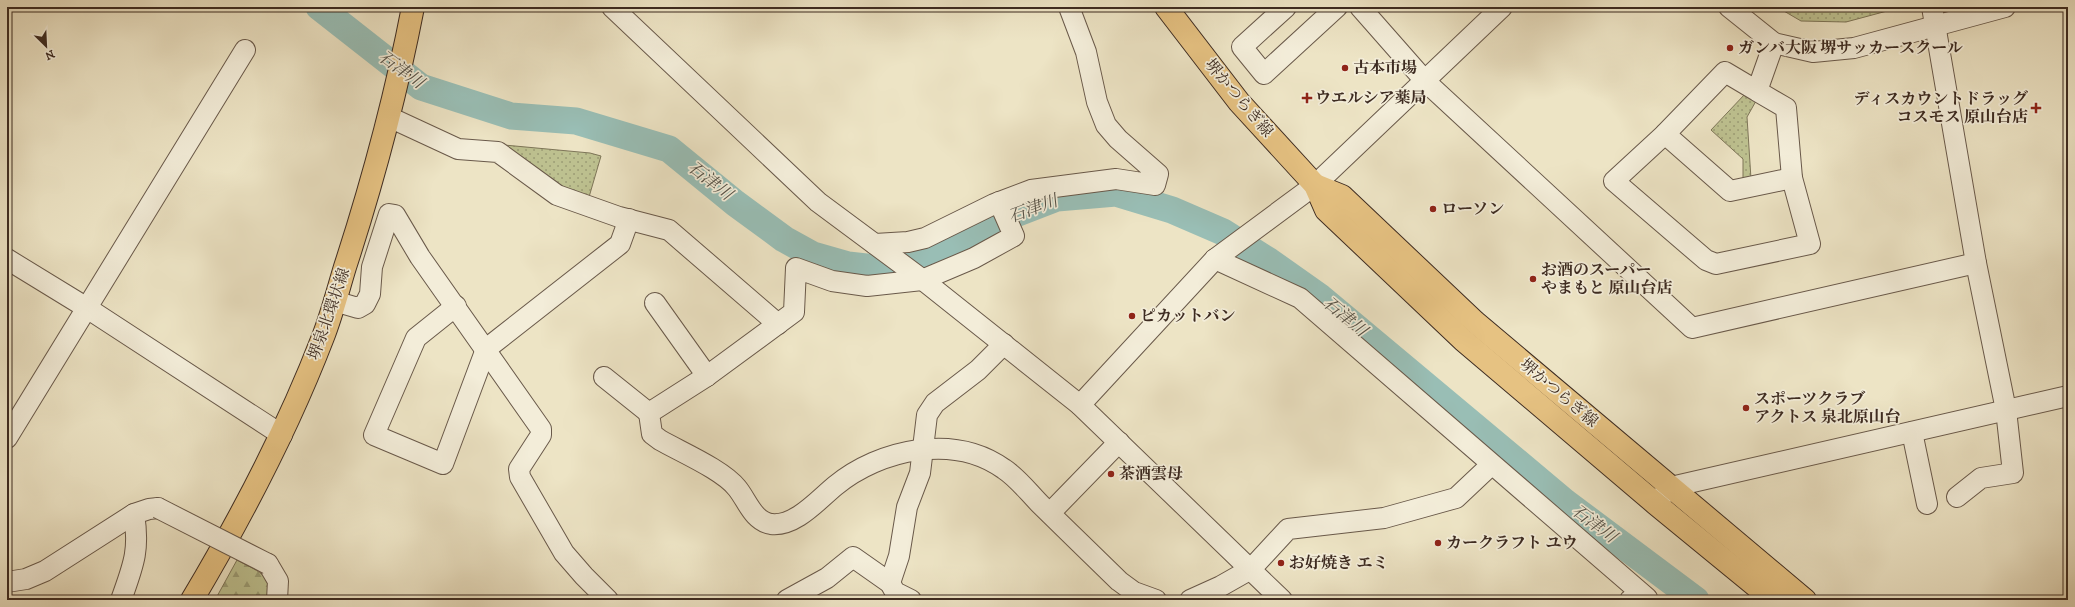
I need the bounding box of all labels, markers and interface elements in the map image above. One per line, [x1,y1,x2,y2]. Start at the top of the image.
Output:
north arrow [26,26,66,66]
place label: ガンバ大阪 堺サッカースクール [1738,38,1963,58]
marker: ガンバ大阪 堺サッカースクール [1725,43,1735,53]
text: N [43,46,57,62]
water label: 石津川 [374,46,430,95]
street label: 堺かつらぎ線 [1200,55,1278,141]
place label: 古本市場 [1353,58,1417,78]
marker: 古本市場 [1340,63,1350,73]
place label: ウエルシア薬局 [1315,88,1427,108]
place label: ディスカウントドラッグ コスモス 原山台店 [1854,89,2028,127]
marker: ウエルシア薬局 [1302,93,1312,103]
marker: ディスカウントドラッグ コスモス 原山台店 [2031,103,2041,113]
water label: 石津川 [683,157,738,207]
water label: 石津川 [1005,189,1063,228]
place label: ローソン [1441,199,1504,219]
marker: ローソン [1428,204,1438,214]
place label: お酒のスーパー やまもと 原山台店 [1541,260,1672,298]
street label: 堺泉北環状線 [304,265,354,363]
marker: お酒のスーパー やまもと 原山台店 [1528,274,1538,284]
water label: 石津川 [1318,292,1373,343]
place label: ピカットバン [1140,306,1236,326]
marker: ピカットバン [1127,311,1137,321]
street label: 堺かつらぎ線 [1516,354,1602,432]
place label: スポーツクラブ アクトス 泉北原山台 [1754,389,1901,427]
marker: スポーツクラブ アクトス 泉北原山台 [1741,403,1751,413]
place label: 茶酒雲母 [1119,464,1183,484]
marker: 茶酒雲母 [1106,469,1116,479]
water label: 石津川 [1567,500,1623,549]
place label: カークラフト ユウ [1446,533,1577,553]
marker: カークラフト ユウ [1433,538,1443,548]
place label: お好焼き エミ [1289,553,1388,573]
marker: お好焼き エミ [1276,558,1286,568]

